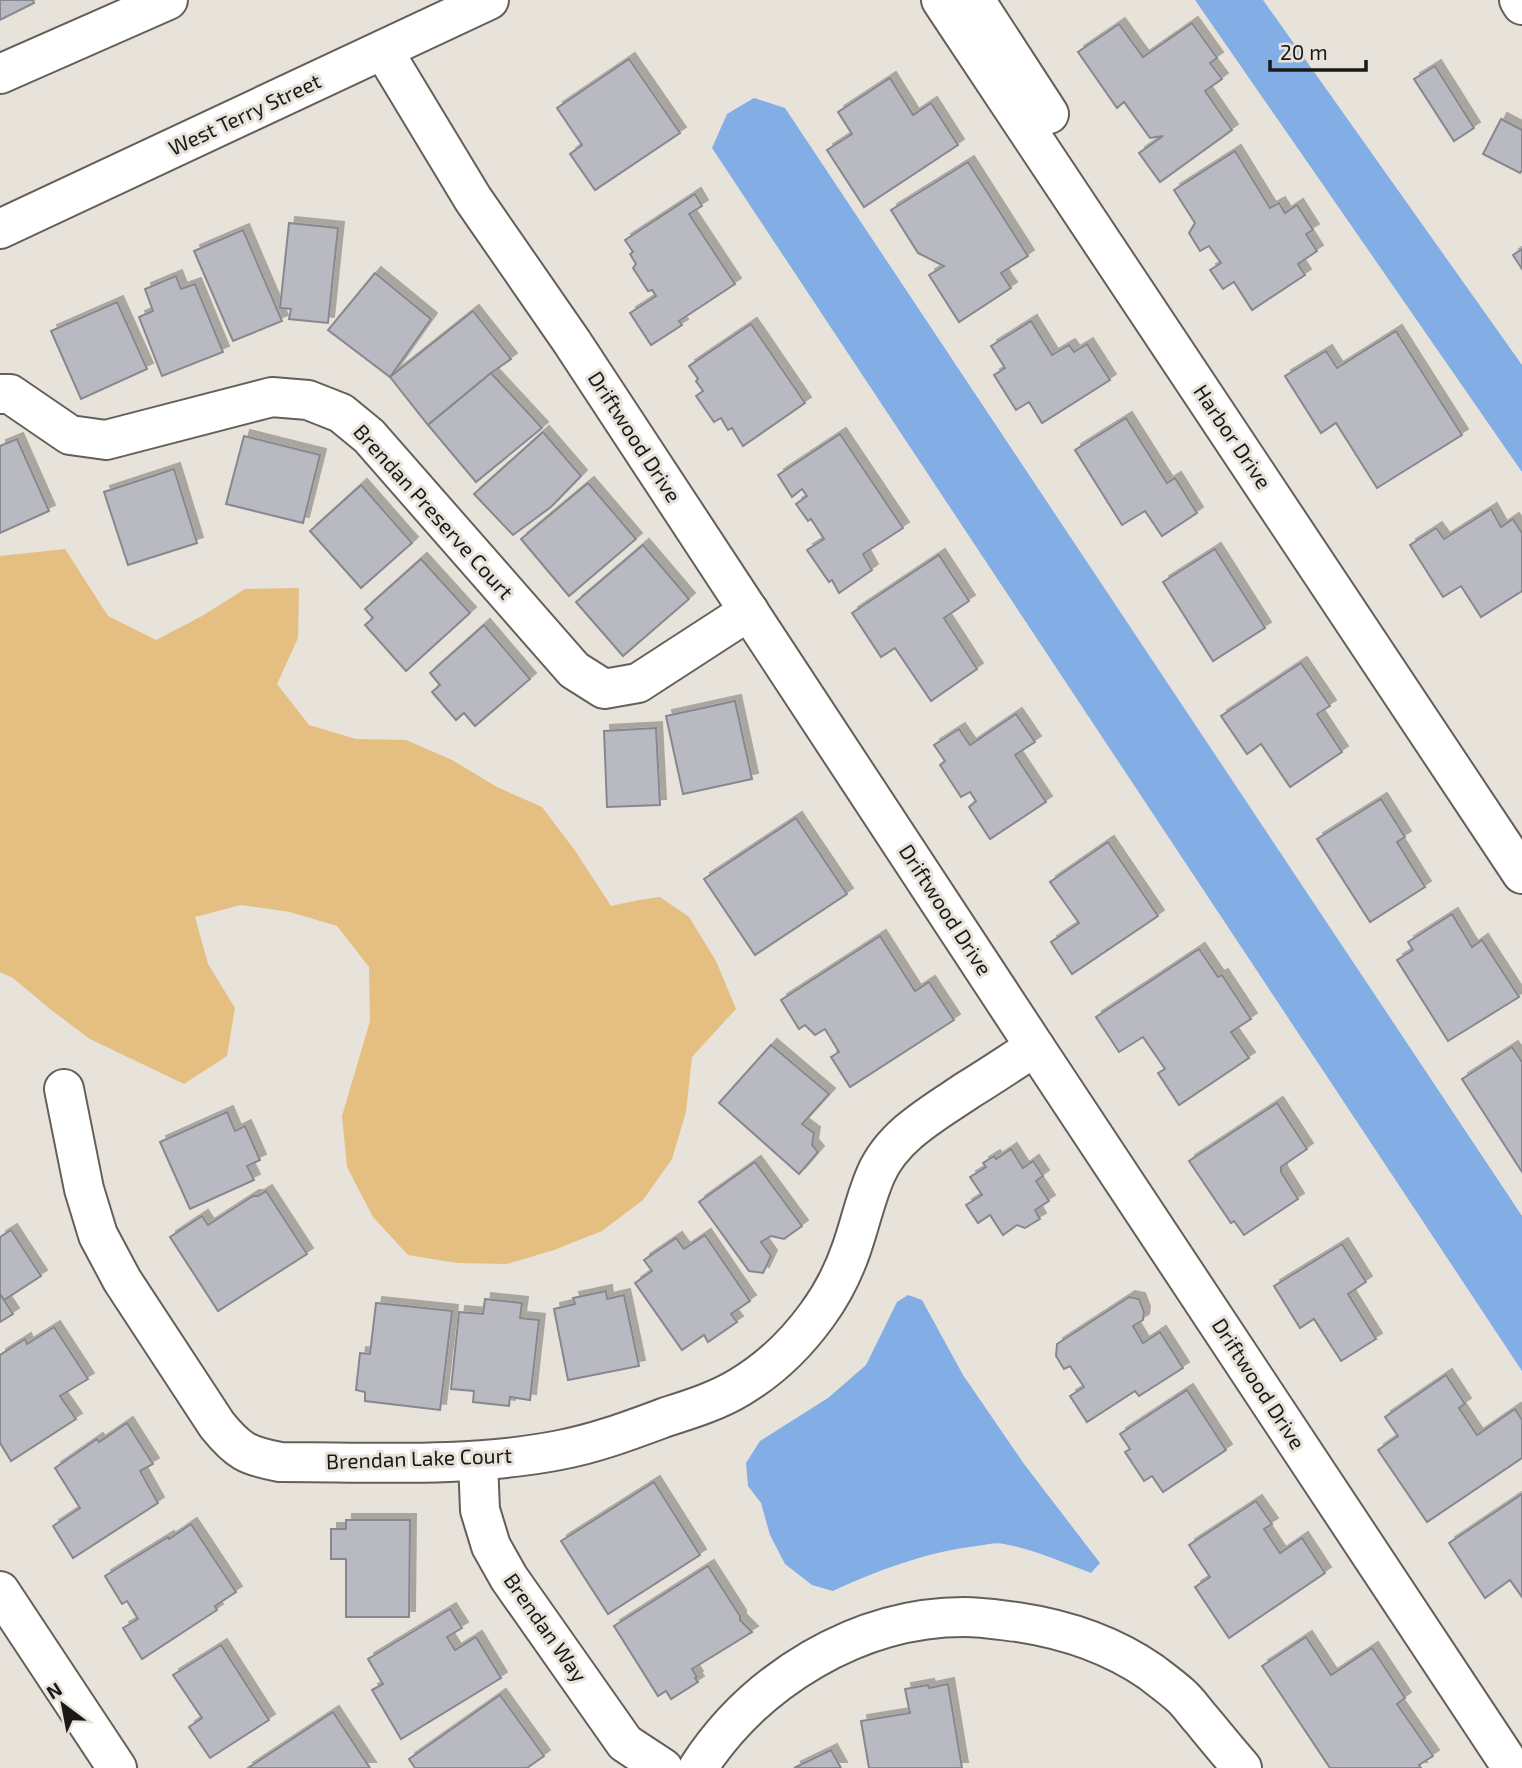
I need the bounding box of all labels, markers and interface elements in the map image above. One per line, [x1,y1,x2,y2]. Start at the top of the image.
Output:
scale bar [1270,28,1366,72]
text: 20 m [1280,39,1328,64]
street label: West Terry Street [164,67,325,160]
street label: Driftwood Drive [584,366,687,506]
street label: Harbor Drive [1189,379,1277,493]
street label: Brendan Preserve Court [349,418,519,604]
street label: Driftwood Drive [895,839,998,979]
street label: Driftwood Drive [1208,1313,1311,1453]
street label: Brendan Lake Court [326,1442,512,1473]
street label: Brendan Way [500,1568,593,1686]
north arrow [28,1670,98,1740]
text: N [42,1677,66,1704]

